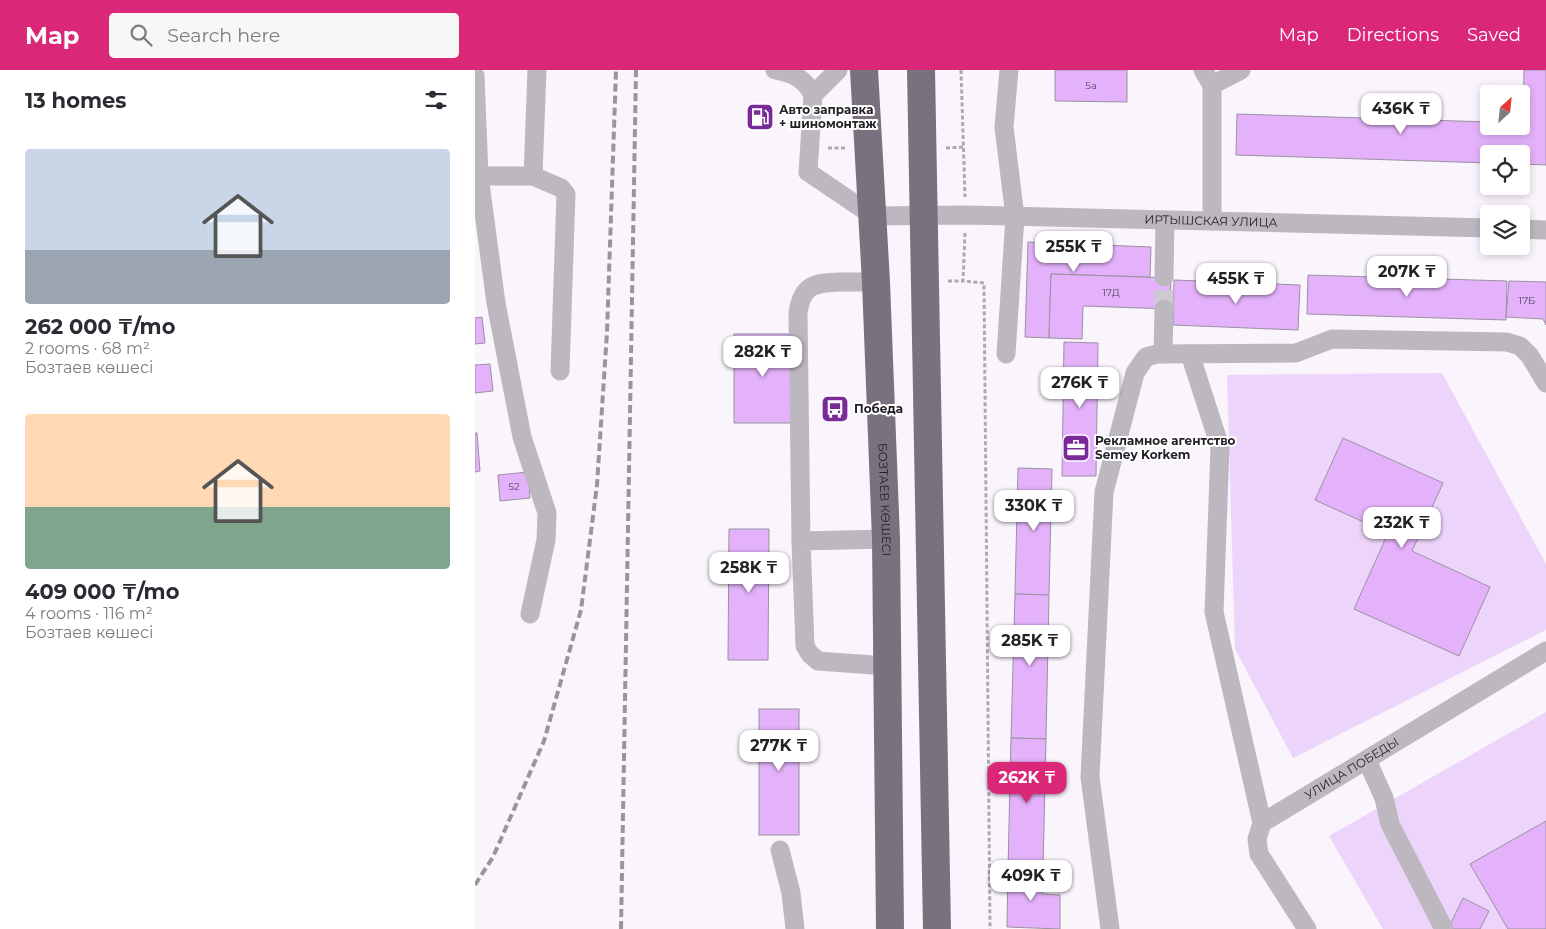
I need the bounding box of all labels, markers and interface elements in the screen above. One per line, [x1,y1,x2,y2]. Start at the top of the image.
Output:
search box [109,13,459,58]
text: Map [25,21,79,50]
icon: search [127,21,155,49]
text: Search here [167,24,280,47]
text: Map [1279,24,1319,46]
text: Directions [1347,24,1439,46]
text: Saved [1467,24,1521,46]
house number: 5а [1085,79,1097,92]
north arrow [1480,85,1530,135]
map controls [1480,85,1530,255]
icon: filters [422,86,450,114]
text: 13 homes [25,88,126,113]
pin: 436K ₸ [1360,92,1442,135]
text: 436K ₸ [1372,99,1430,118]
fuel station icon: Авто заправка + шиномонтаж [745,102,775,132]
place label: Авто заправка + шиномонтаж [779,102,877,131]
button: locate [1480,145,1530,195]
icon: home [193,181,283,271]
button: layers [1480,205,1530,255]
street label: ИРТЫШСКАЯ УЛИЦА [1144,211,1278,230]
pin: 255K ₸ [1033,230,1115,273]
text: 255K ₸ [1046,237,1102,256]
pin: 207K ₸ [1366,256,1448,298]
pin: 455K ₸ [1195,262,1277,305]
text: 207K ₸ [1378,262,1436,281]
text: 455K ₸ [1207,269,1265,288]
house number: 17Д [1102,286,1120,299]
house number: 17Б [1519,294,1535,307]
text: 262 000 ₸/mo [25,314,175,339]
pin: 282K ₸ [722,336,804,378]
text: 2 rooms · 68 m² [25,339,150,358]
text: 282K ₸ [734,342,792,361]
text: Бозтаев көшесі [25,358,153,377]
pin: 276K ₸ [1039,366,1121,409]
text: 276K ₸ [1051,373,1109,392]
bus stop icon: Победа [820,394,850,424]
place label: Победа [854,401,903,416]
office icon: Рекламное агентство Semey Korkem [1061,433,1091,463]
place label: Рекламное агентство Semey Korkem [1095,433,1236,462]
street label: БОЗТАЕВ КӨШЕСІ [875,443,894,556]
icon: home [193,446,283,536]
house number: 52 [508,480,520,493]
pin: 330K ₸ [993,490,1075,532]
text: 330K ₸ [1005,496,1063,515]
pin: 232K ₸ [1361,506,1443,549]
text: 232K ₸ [1374,513,1430,532]
pin: 258K ₸ [708,552,790,594]
text: 258K ₸ [720,558,778,577]
text: 409 000 ₸/mo [25,579,179,604]
text: 4 rooms · 116 m² [25,604,153,623]
text: Бозтаев көшесі [25,623,153,642]
pin: 285K ₸ [989,624,1071,667]
text: 285K ₸ [1001,631,1059,650]
pin: 277K ₸ [738,730,820,772]
street label: УЛИЦА ПОБЕДЫ [1302,734,1401,802]
text: 277K ₸ [750,736,808,755]
pin: 262K ₸ [986,762,1068,804]
text: 262K ₸ [998,768,1056,787]
pin: 409K ₸ [990,860,1072,902]
text: 409K ₸ [1001,866,1061,885]

